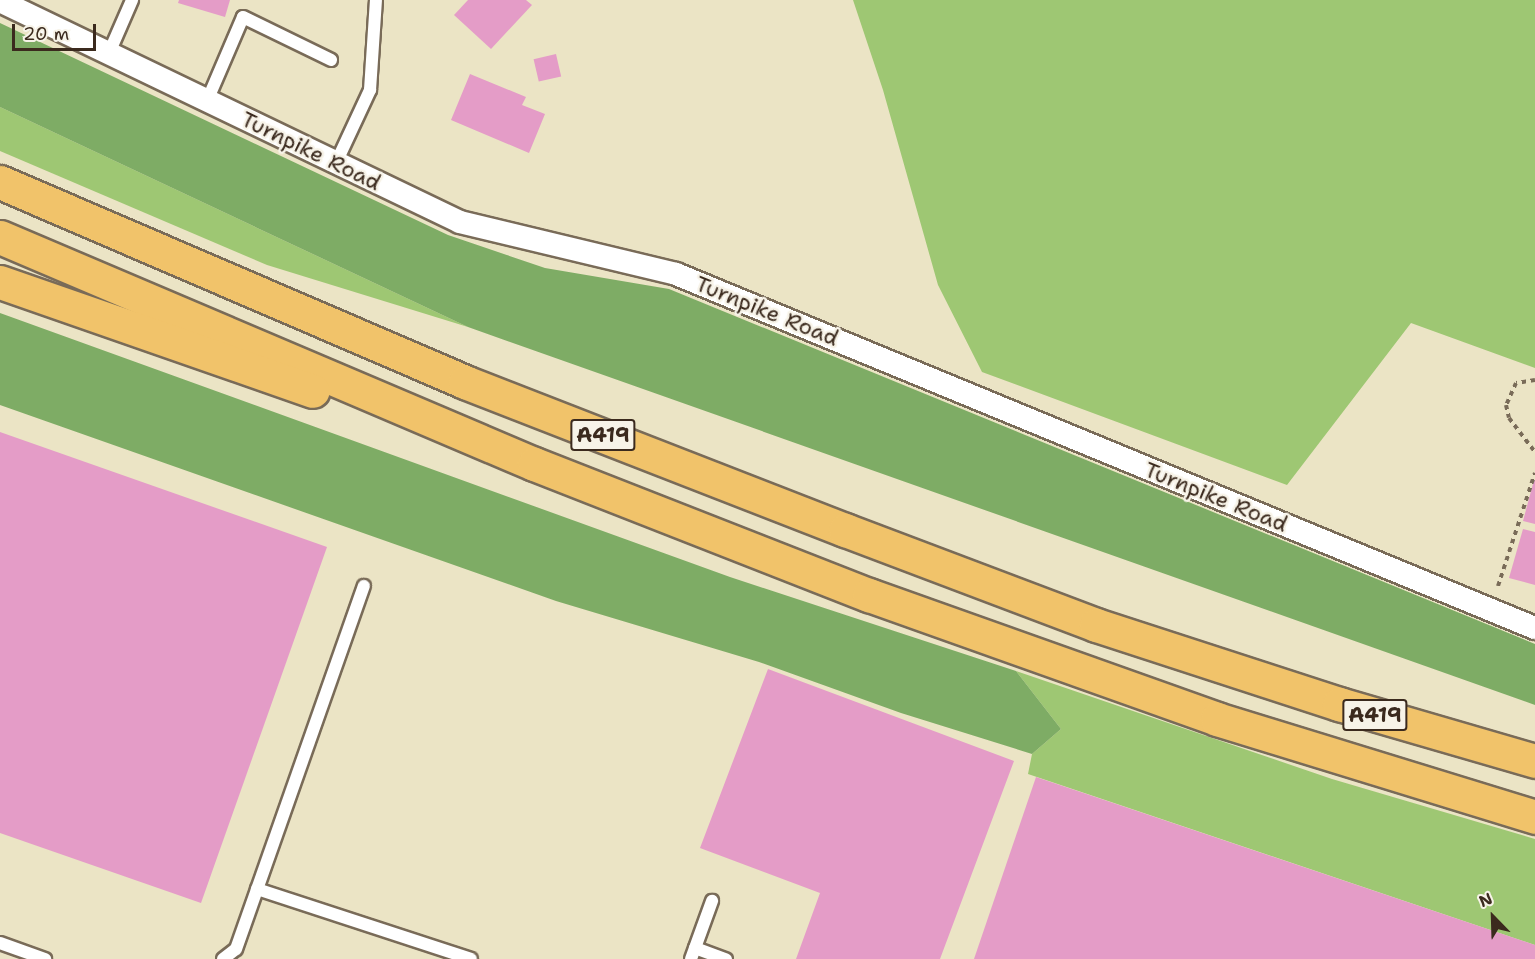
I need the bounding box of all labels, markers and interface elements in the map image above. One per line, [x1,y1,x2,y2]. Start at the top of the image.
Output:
scale bar [15,12,99,50]
text: 20 m [23,22,69,46]
street label: Turnpike Road [237,106,385,196]
street label: Turnpike Road [692,270,842,352]
road number: A419 [570,417,636,453]
street label: Turnpike Road [1141,456,1291,538]
road number: A419 [1342,697,1408,733]
north arrow [1463,887,1523,947]
text: N [1476,888,1496,912]

